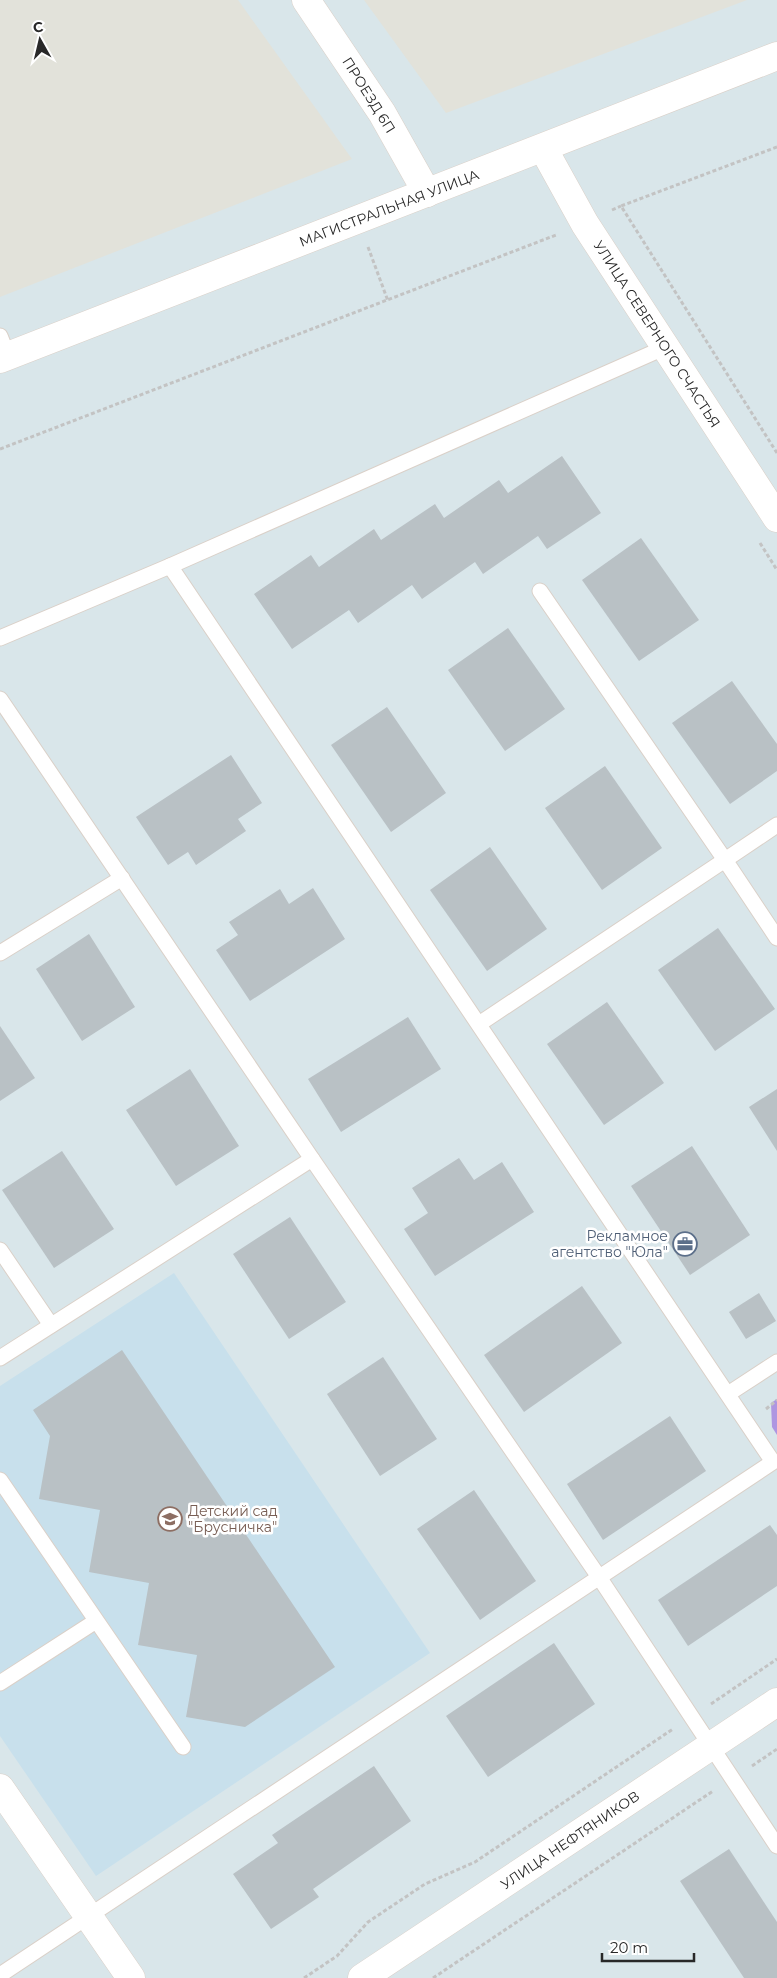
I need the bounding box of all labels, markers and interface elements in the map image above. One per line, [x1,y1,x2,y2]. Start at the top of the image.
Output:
north arrow [15,15,65,65]
text: С [32,18,44,37]
street label: ПРОЕЗД 6П [338,54,400,136]
street label: МАГИСТРАЛЬНАЯ УЛИЦА [297,165,482,251]
street label: УЛИЦА СЕВЕРНОГО СЧАСТЬЯ [590,237,724,431]
place label: Рекламное агентство "Юла" [551,1227,668,1261]
office icon: Рекламное агентство "Юла" [672,1231,698,1257]
place label: Детский сад "Брусничка" [188,1502,278,1536]
school or university icon: Детский сад "Брусничка" [157,1506,183,1532]
street label: УЛИЦА НЕФТЯНИКОВ [497,1787,643,1893]
scale bar [602,1930,694,1962]
text: 20 m [610,1938,648,1957]

